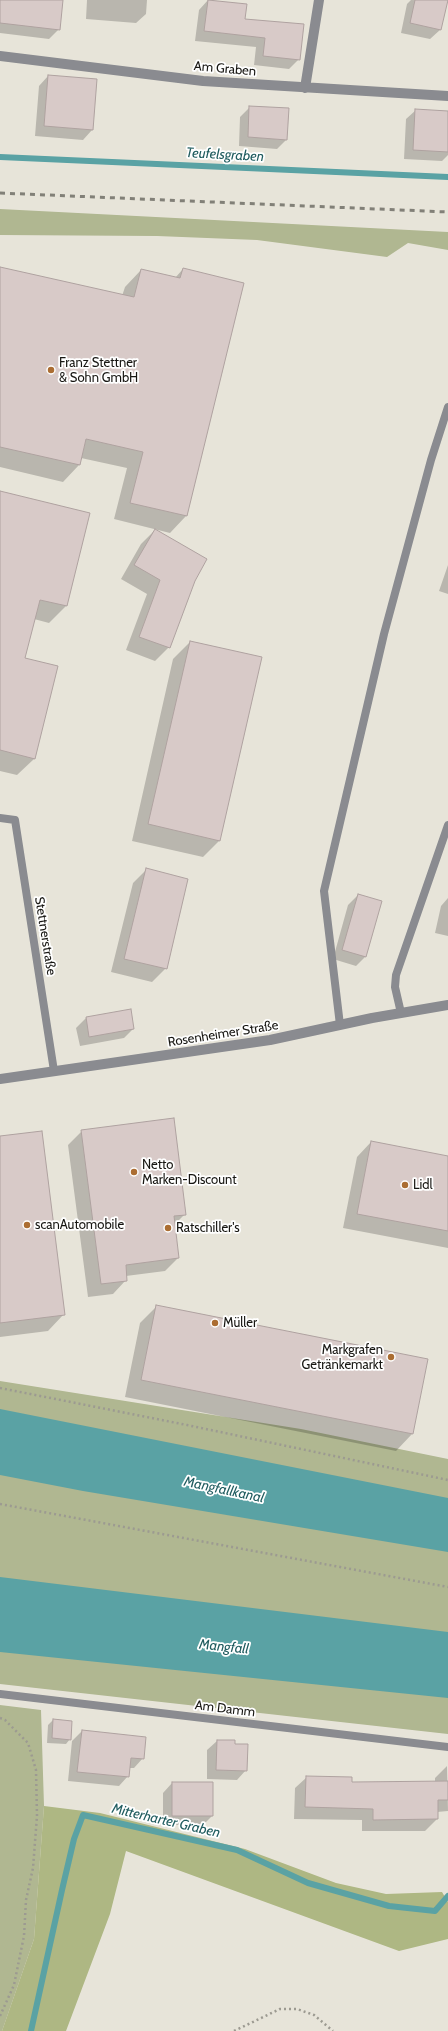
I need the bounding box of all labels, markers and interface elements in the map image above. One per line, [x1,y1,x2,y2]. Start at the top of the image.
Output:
street label: Am Graben [193,59,257,79]
water label: Teufelsgraben [186,145,264,165]
place label: Franz Stettner & Sohn GmbH [59,355,138,386]
marker: Franz Stettner & Sohn GmbH [46,365,56,375]
street label: Stettnerstraße [31,896,59,976]
street label: Rosenheimer Straße [167,1018,279,1050]
place label: Netto Marken-Discount [142,1157,237,1188]
marker: Netto Marken-Discount [129,1167,139,1177]
place label: Lidl [413,1177,433,1193]
marker: Lidl [400,1180,410,1190]
place label: scanAutomobile [35,1217,124,1233]
marker: scanAutomobile [22,1220,32,1230]
place label: Ratschiller's [176,1220,240,1236]
marker: Ratschiller's [163,1223,173,1233]
place label: Müller [223,1315,257,1331]
marker: Müller [210,1318,220,1328]
place label: Markgrafen Getränkemarkt [302,1342,383,1373]
marker: Markgrafen Getränkemarkt [386,1352,396,1362]
water label: Mangfallkanal [182,1473,266,1507]
water label: Mangfall [198,1636,250,1658]
street label: Am Damm [194,1698,256,1720]
water label: Mitterharter Graben [110,1800,222,1842]

